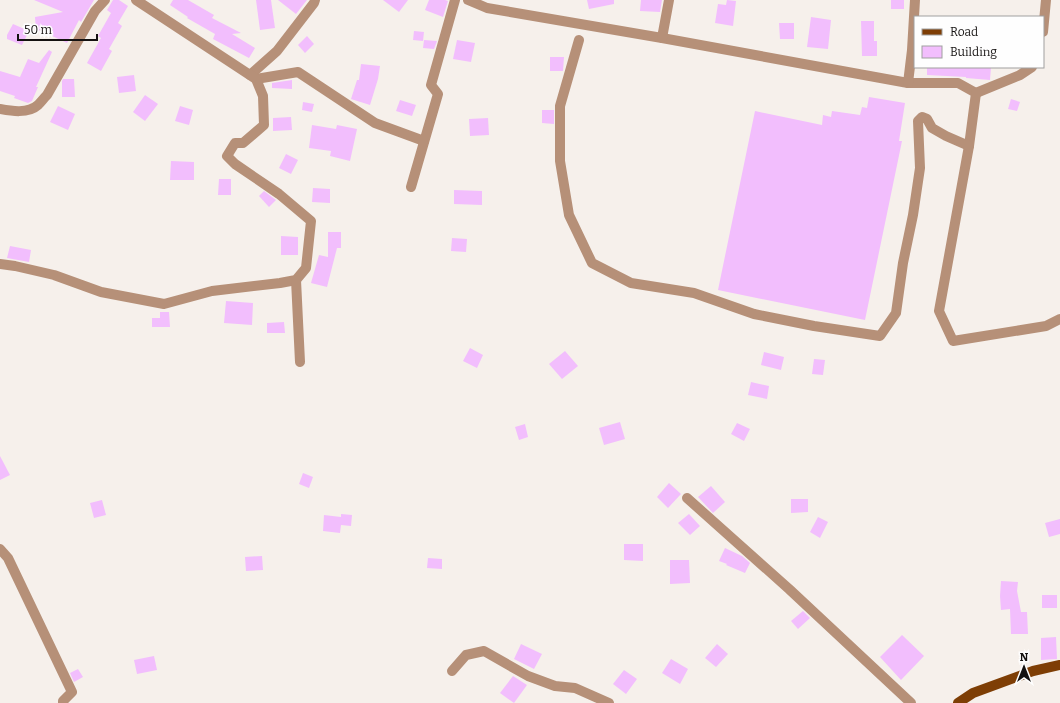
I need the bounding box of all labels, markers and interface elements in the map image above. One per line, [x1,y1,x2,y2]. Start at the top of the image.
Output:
scale bar [18,16,97,42]
legend [914,16,1044,68]
text: 50 m [24,23,53,37]
text: Road [950,25,978,39]
text: Building [950,45,997,59]
north arrow [1004,647,1044,687]
text: N [1020,651,1029,664]

